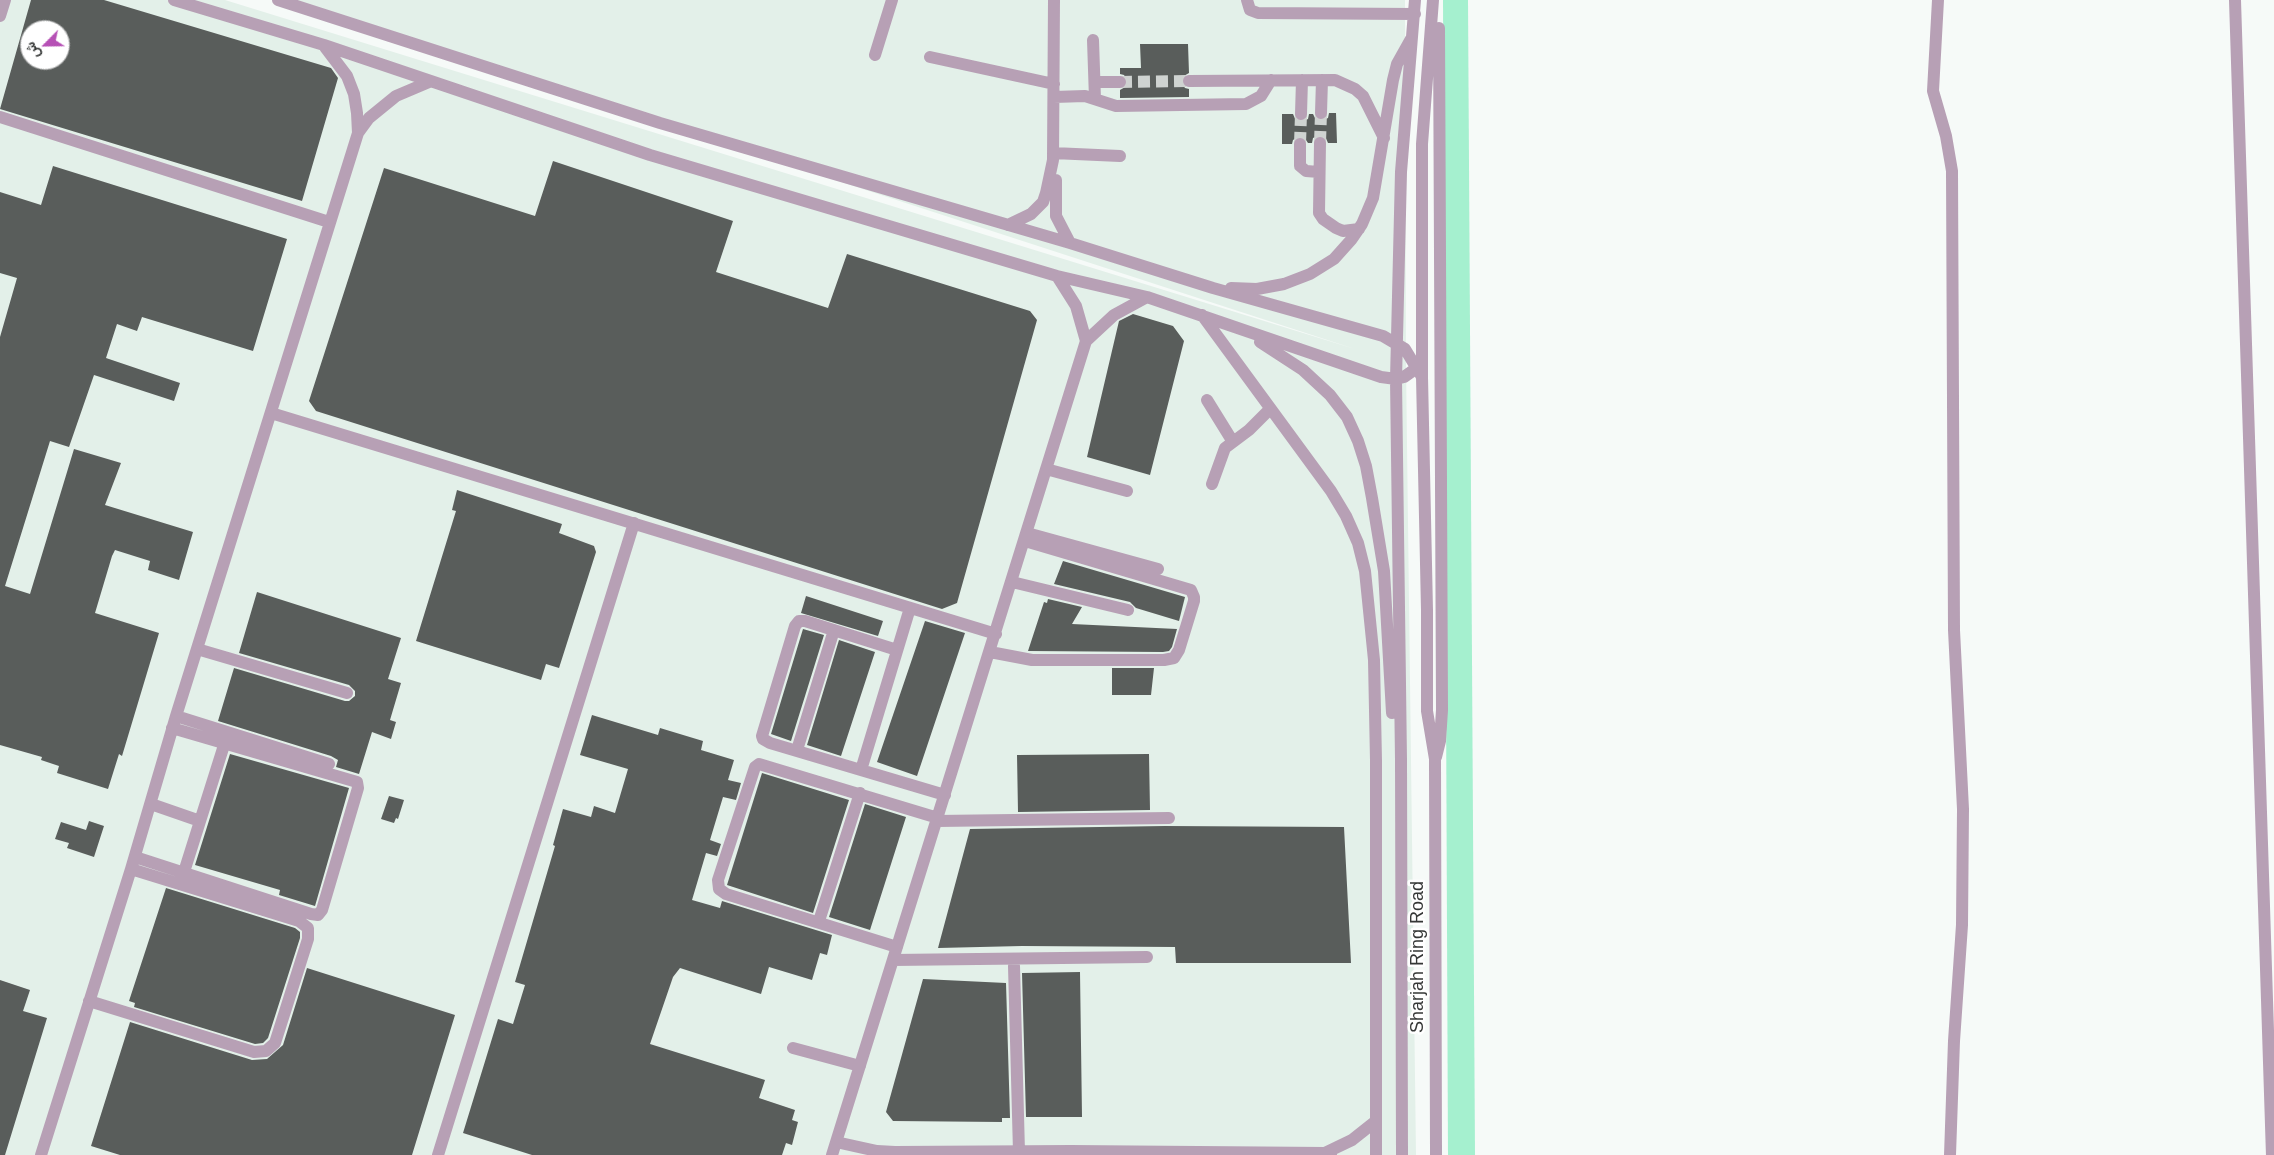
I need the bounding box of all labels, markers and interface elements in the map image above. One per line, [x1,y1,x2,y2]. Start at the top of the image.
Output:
north arrow [20,20,70,70]
text: ش [21,40,43,61]
street label: Sharjah Ring Road [1407,881,1429,1033]

